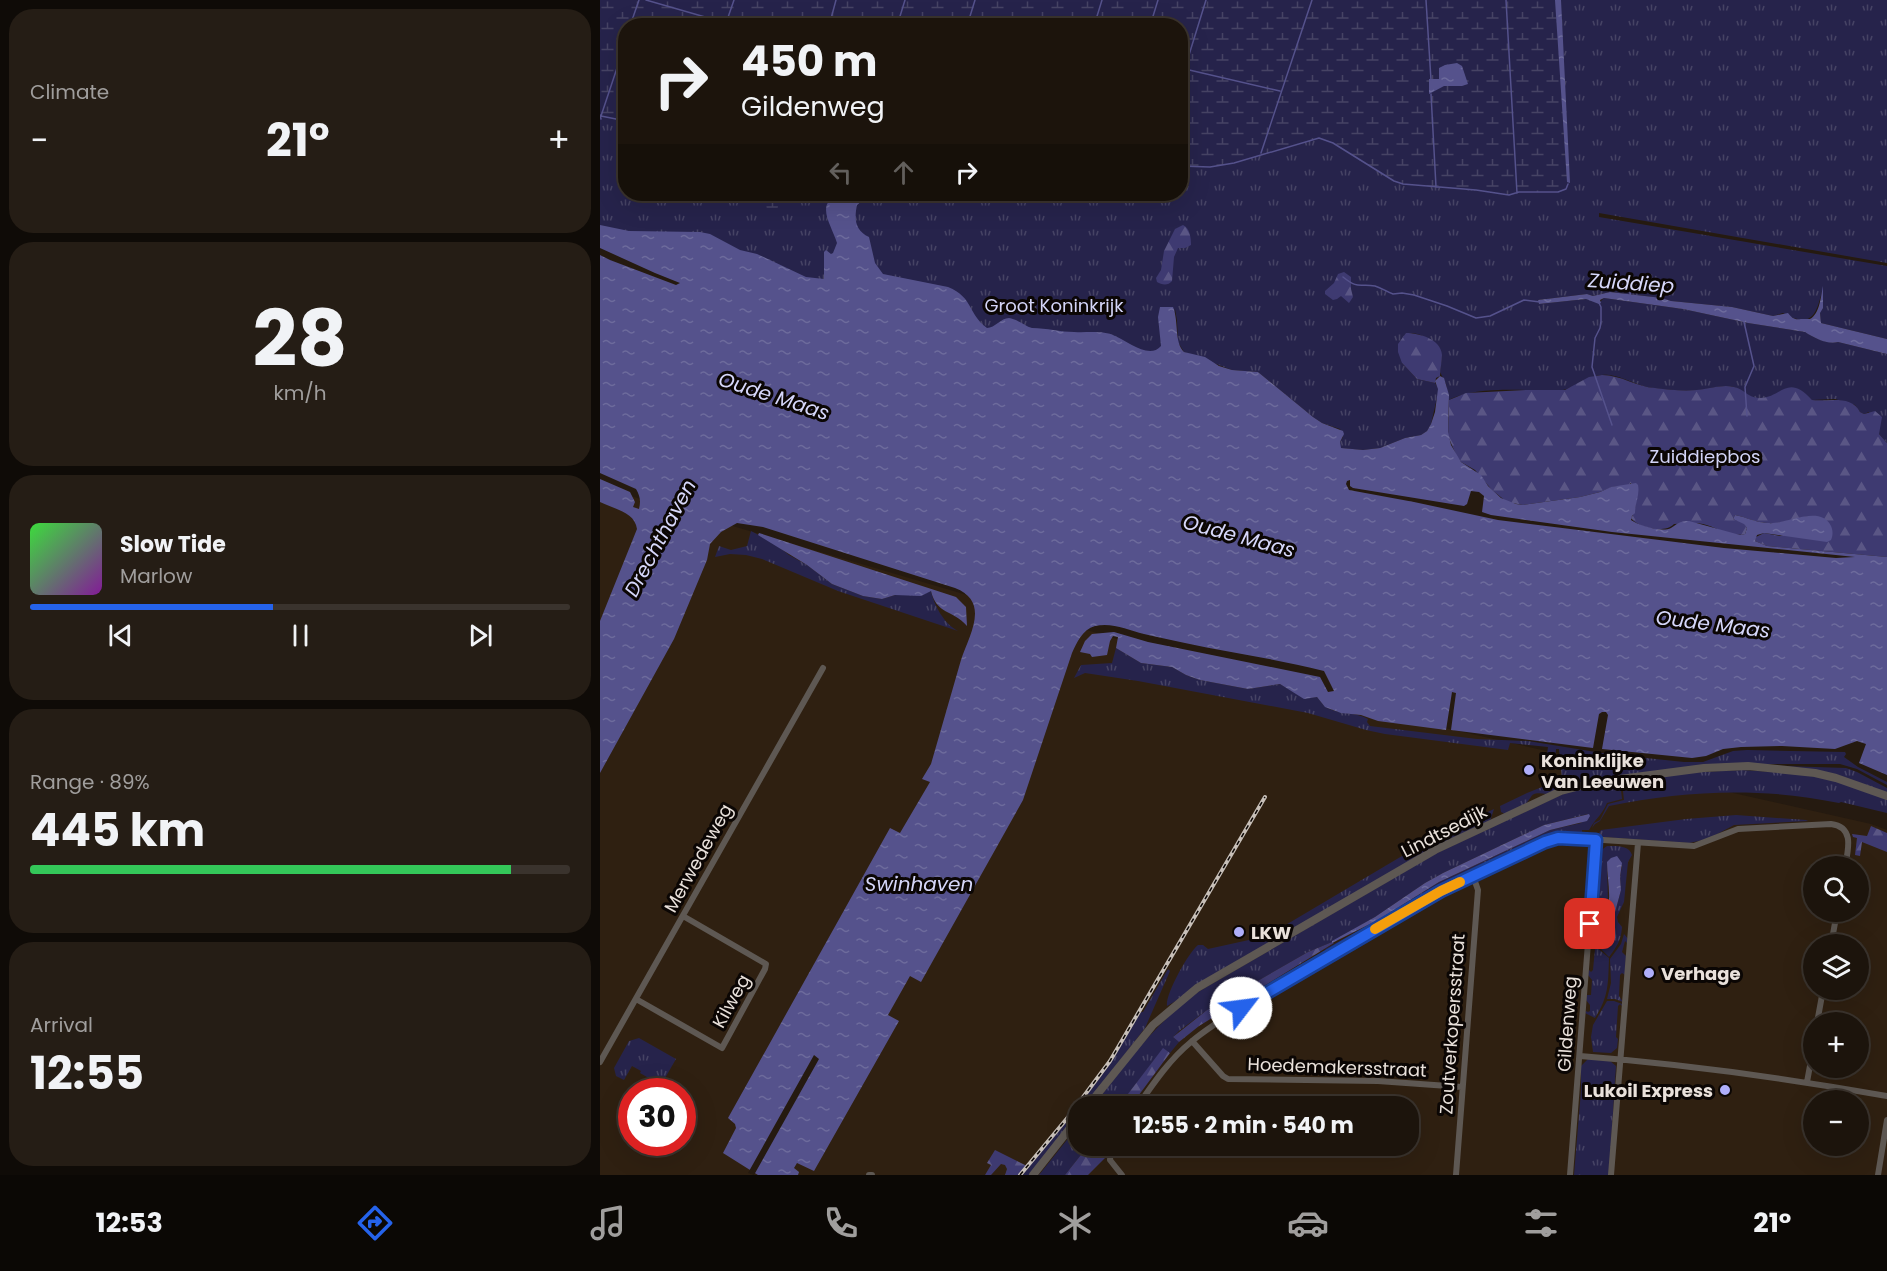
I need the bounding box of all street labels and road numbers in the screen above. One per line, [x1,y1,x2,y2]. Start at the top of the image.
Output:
street label: Lindtsedijk [1397,798,1492,863]
street label: Merwedeweg [658,799,738,917]
street label: Zoutverkopersstraat [1433,933,1471,1115]
street label: Kilweg [706,970,756,1032]
street label: Gildenweg [1551,975,1583,1073]
street label: Hoedemakersstraat [1247,1051,1427,1083]

